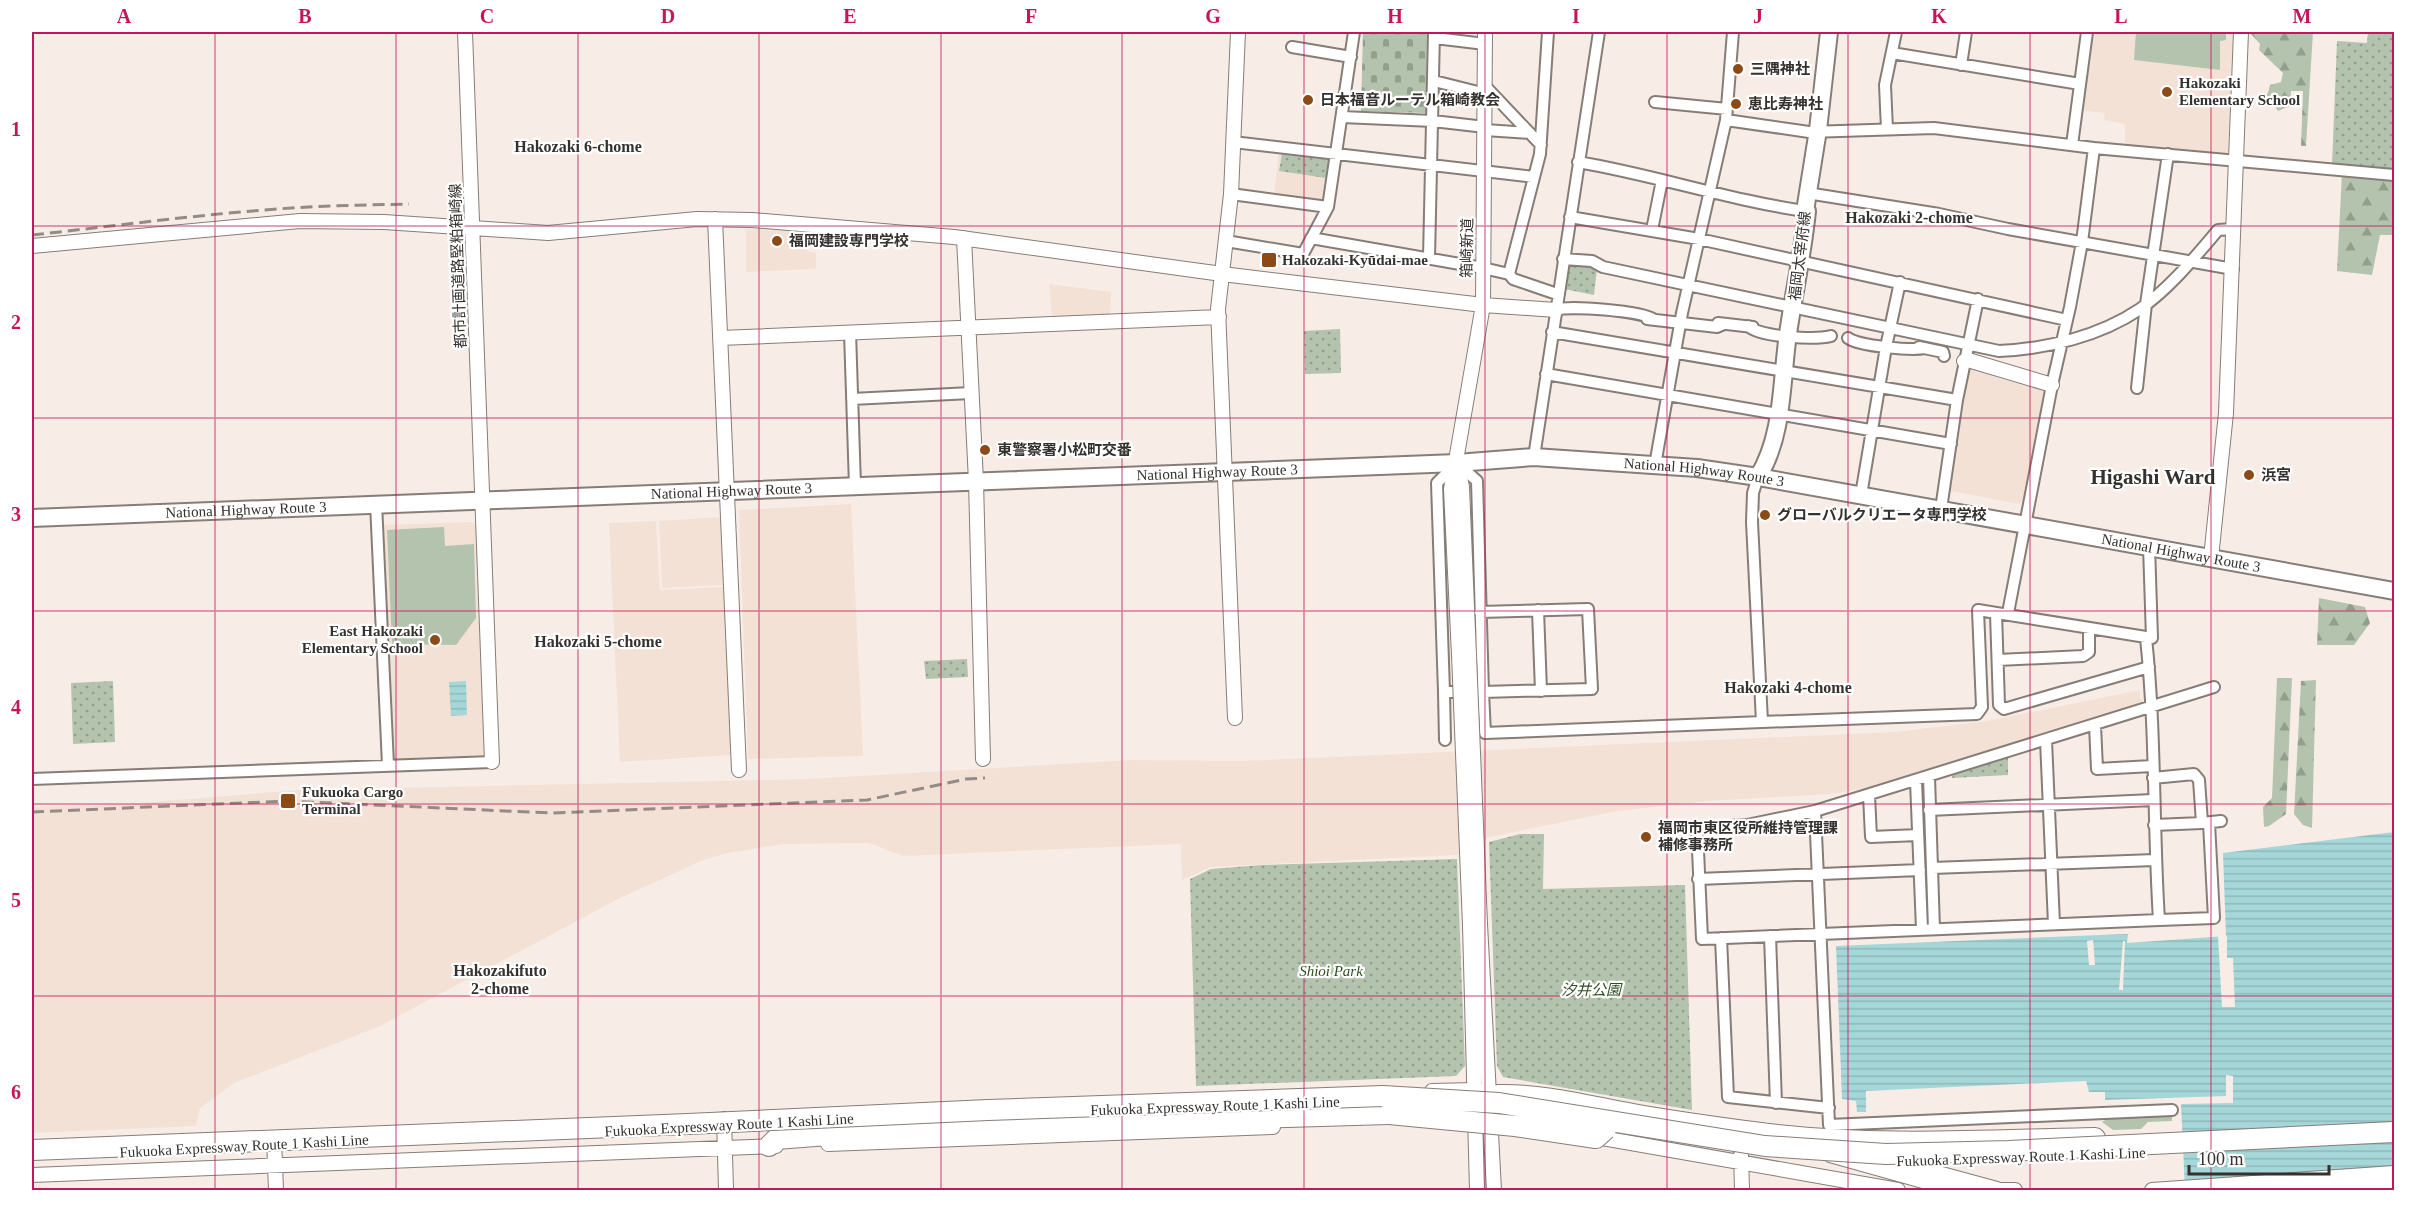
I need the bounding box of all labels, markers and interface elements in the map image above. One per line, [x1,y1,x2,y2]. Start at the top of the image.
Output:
text: A [117,5,132,27]
text: B [298,5,312,27]
text: C [480,5,494,27]
text: D [661,5,675,27]
text: E [843,5,857,27]
text: F [1025,5,1037,27]
text: G [1205,5,1221,27]
text: H [1387,5,1403,27]
text: I [1572,5,1580,27]
text: J [1753,5,1763,27]
text: K [1931,5,1947,27]
text: L [2114,5,2128,27]
text: M [2293,5,2312,27]
place label: 三隅神社 [1750,60,1810,77]
marker: 三隅神社 [1731,62,1745,76]
place label: Hakozaki Elementary School [2179,75,2300,108]
marker: Hakozaki Elementary School [2160,85,2174,99]
place label: 日本福音ルーテル箱崎教会 [1320,92,1500,108]
marker: 日本福音ルーテル箱崎教会 [1301,93,1315,107]
place label: 恵比寿神社 [1748,95,1823,112]
marker: 恵比寿神社 [1729,97,1743,111]
text: 1 [11,118,21,140]
district label: Hakozaki 6-chome [514,138,642,155]
street label: 都市計画道路堅粕箱崎線 [446,183,469,349]
district label: Hakozaki 2-chome [1845,209,1973,226]
street label: 福岡太宰府線 [1787,210,1813,302]
street label: 箱崎新道 [1458,218,1476,278]
place label: 福岡建設専門学校 [788,233,909,249]
marker: 福岡建設専門学校 [770,234,784,248]
marker: Hakozaki-Kyūdai-mae [1260,251,1278,269]
place label: Hakozaki-Kyūdai-mae [1282,252,1428,268]
text: 2 [11,311,21,333]
place label: 東警察署小松町交番 [997,442,1132,458]
marker: 東警察署小松町交番 [978,443,992,457]
street label: National Highway Route 3 [1623,455,1785,490]
street label: National Highway Route 3 [1136,461,1298,483]
district label: Higashi Ward [2090,465,2216,489]
place label: 浜宮 [2261,467,2291,483]
marker: 浜宮 [2242,468,2256,482]
street label: National Highway Route 3 [651,480,812,502]
street label: National Highway Route 3 [165,499,327,521]
text: 3 [11,503,21,525]
place label: グローバルクリエータ専門学校 [1777,507,1987,523]
marker: グローバルクリエータ専門学校 [1758,508,1772,522]
street label: National Highway Route 3 [2100,531,2262,575]
place label: East Hakozaki Elementary School [302,623,423,656]
marker: East Hakozaki Elementary School [428,633,442,647]
district label: Hakozaki 5-chome [534,633,662,650]
district label: Hakozaki 4-chome [1724,679,1852,696]
text: 4 [11,696,21,718]
place label: Fukuoka Cargo Terminal [302,784,403,817]
marker: Fukuoka Cargo Terminal [279,792,297,810]
place label: 福岡市東区役所維持管理課 補修事務所 [1657,819,1838,853]
marker: 福岡市東区役所維持管理課 補修事務所 [1639,830,1653,844]
text: 5 [11,889,21,911]
district label: Hakozakifuto 2-chome [453,962,547,997]
park label: Shioi Park [1299,963,1363,979]
park label: 汐井公園 [1561,982,1623,998]
text: 6 [11,1081,21,1103]
street label: Fukuoka Expressway Route 1 Kashi Line [1090,1094,1340,1118]
street label: Fukuoka Expressway Route 1 Kashi Line [604,1110,854,1140]
street label: Fukuoka Expressway Route 1 Kashi Line [119,1131,369,1161]
scale bar [2189,1138,2328,1176]
street label: Fukuoka Expressway Route 1 Kashi Line [1896,1145,2146,1169]
text: 100 m [2198,1149,2244,1169]

